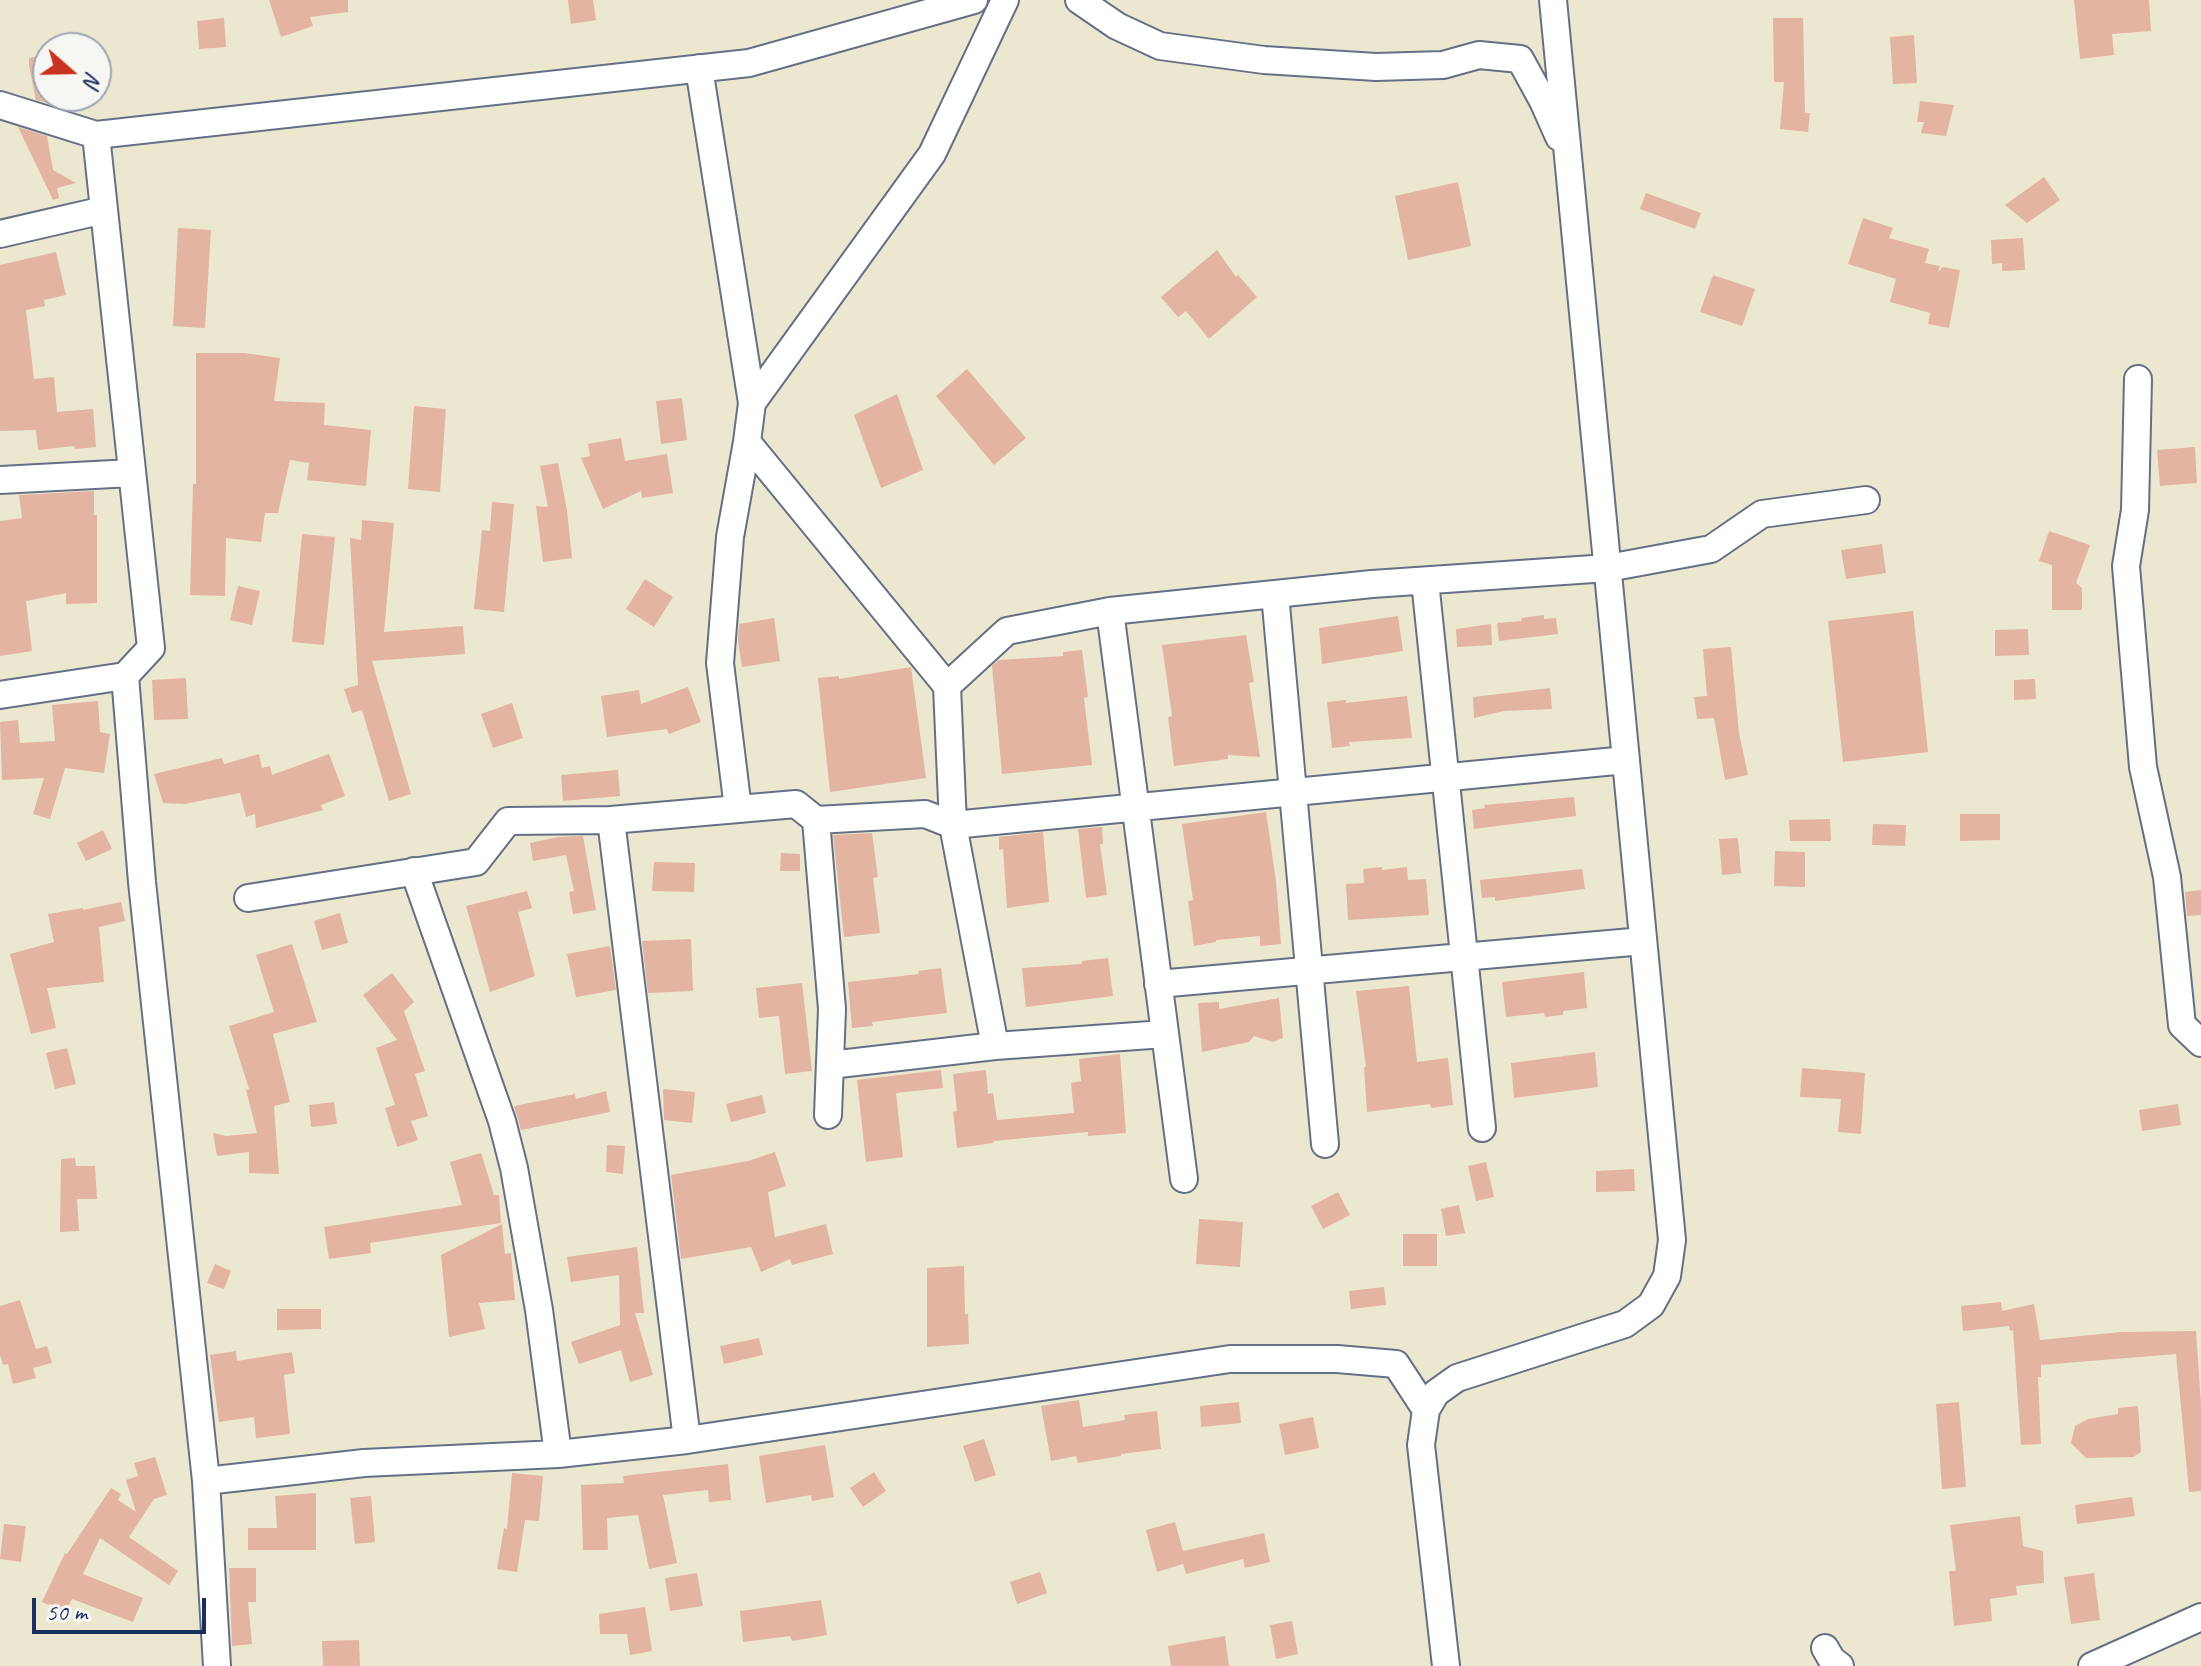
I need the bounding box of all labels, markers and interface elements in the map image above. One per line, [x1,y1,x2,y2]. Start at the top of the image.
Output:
north arrow [32,32,112,112]
text: N [77,68,108,91]
scale bar [36,1582,210,1632]
text: 50 m [46,1597,87,1627]

